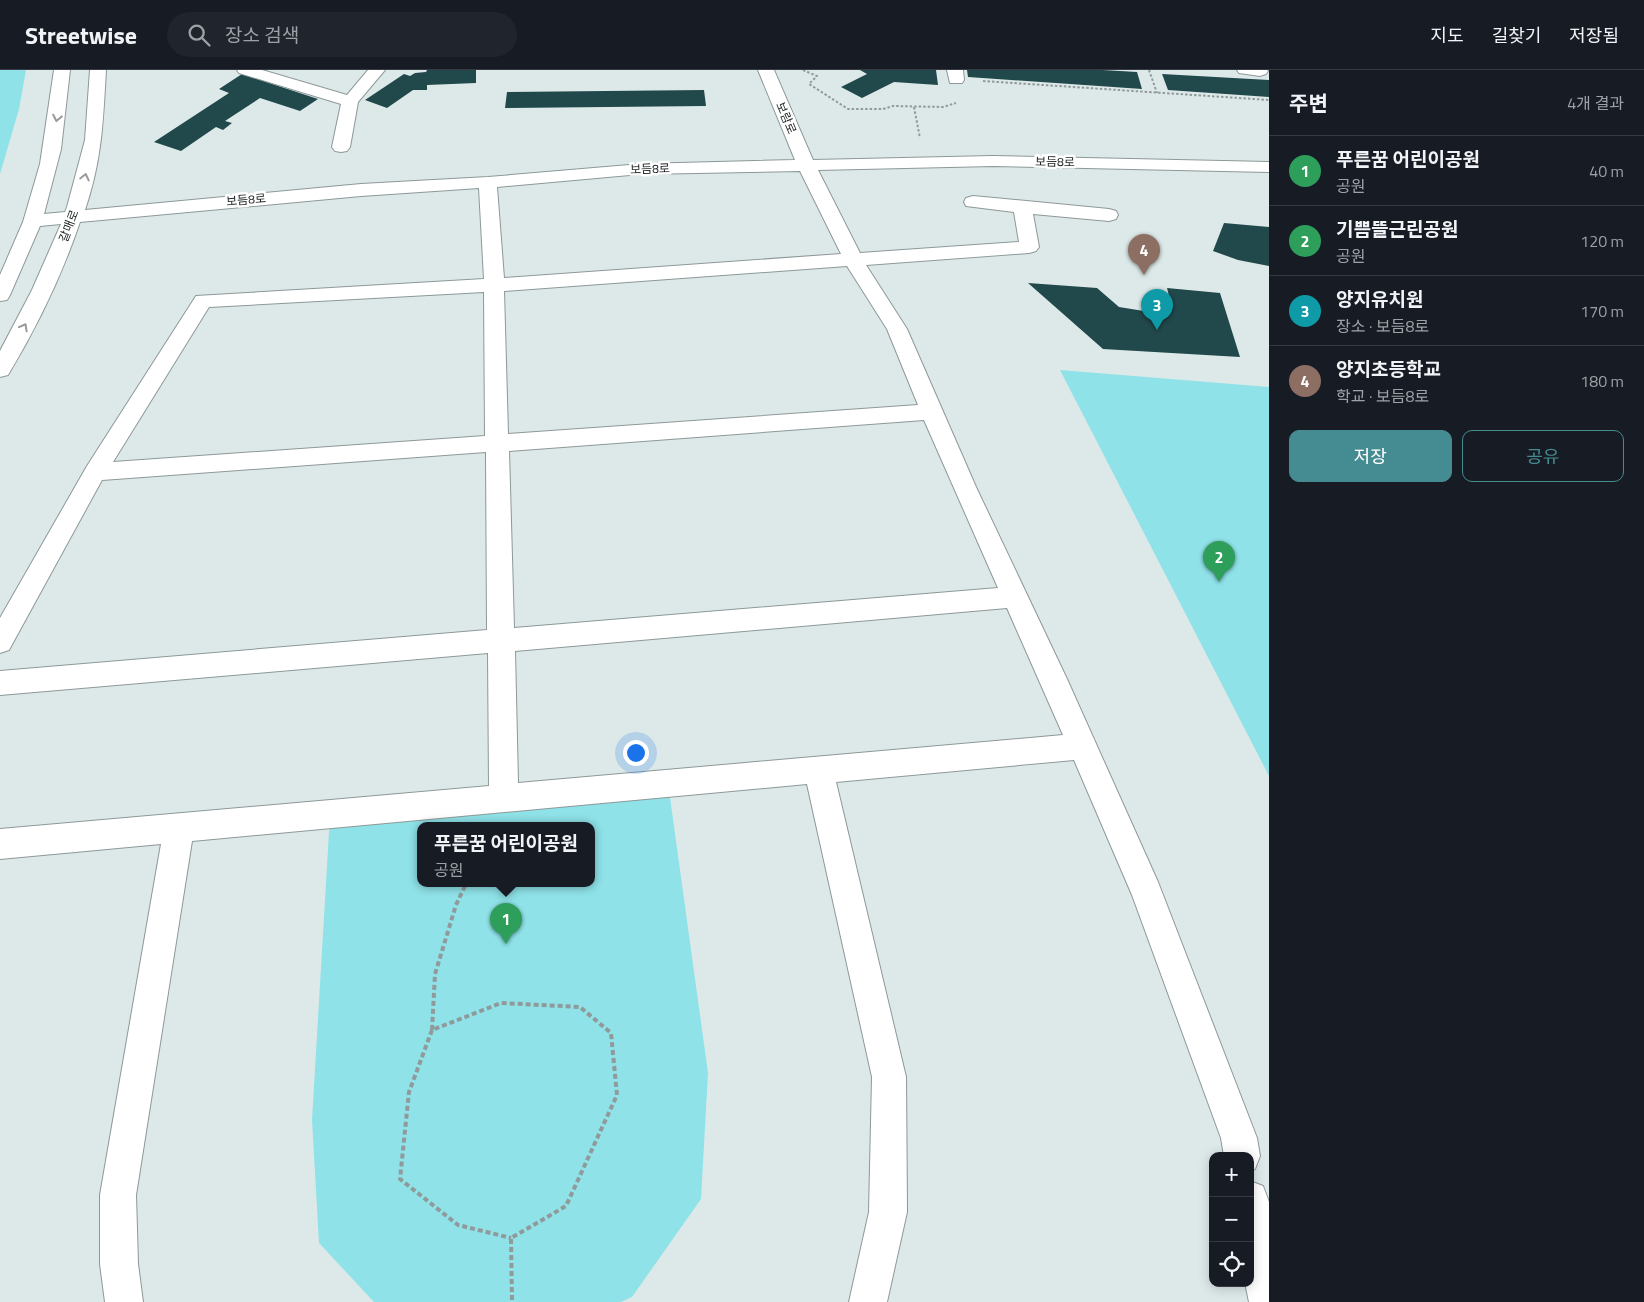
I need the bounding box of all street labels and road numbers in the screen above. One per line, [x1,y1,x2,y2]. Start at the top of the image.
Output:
street label: 보람로 [771,99,802,137]
street label: 보듬8로 [1035,152,1075,171]
street label: 보듬8로 [630,158,670,179]
street label: 보듬8로 [225,188,267,211]
street label: 갈매로 [54,207,83,245]

